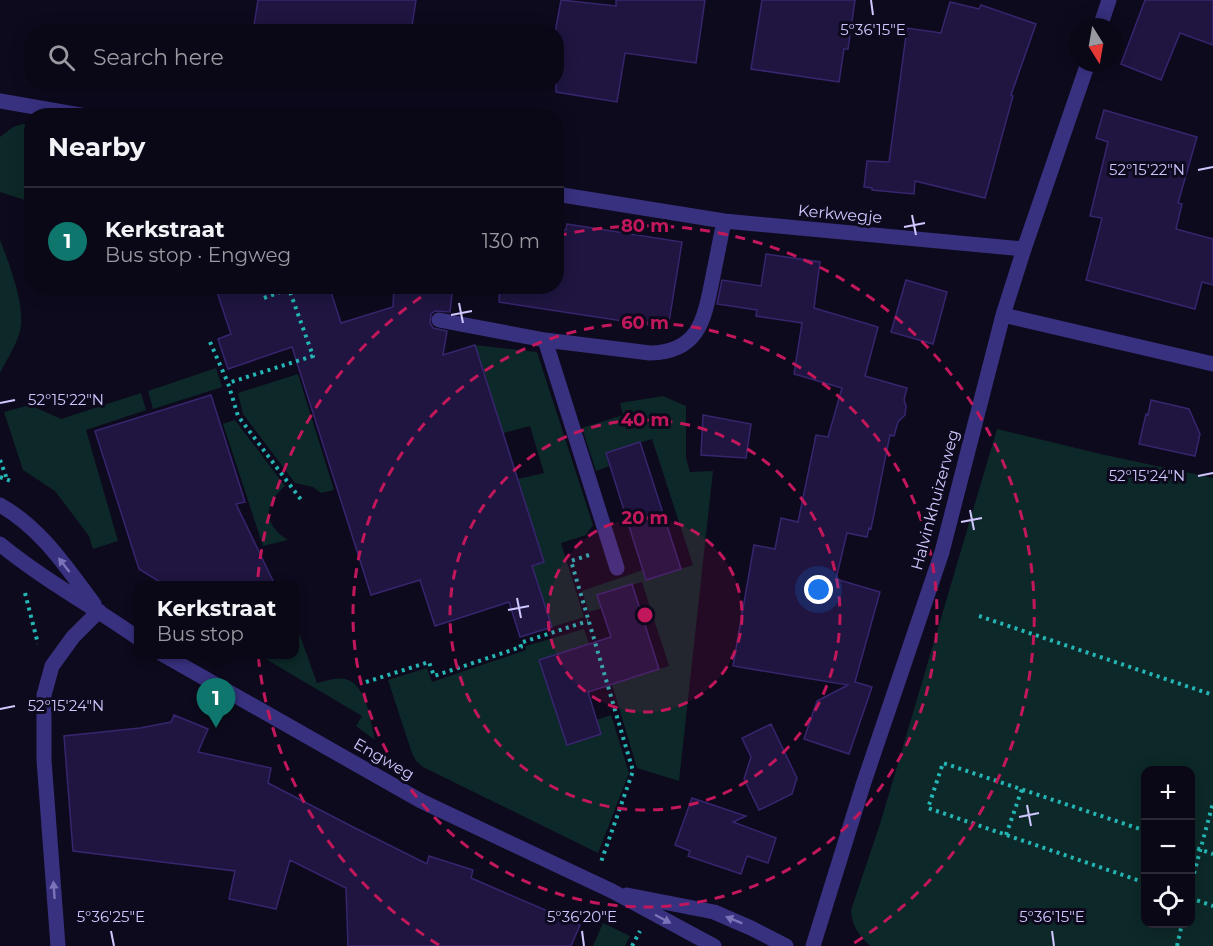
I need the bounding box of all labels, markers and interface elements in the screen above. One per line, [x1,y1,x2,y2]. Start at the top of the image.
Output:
north arrow [1069,18,1123,72]
text: 5°36'15"E [840,20,906,39]
search box [24,24,564,90]
icon: search [45,41,78,74]
text: Search here [93,44,224,71]
text: Nearby [48,131,145,163]
text: 52°15'22"N [1109,160,1185,179]
street label: Kerkwegje [797,201,883,227]
text: 80 m [621,215,669,237]
text: Kerkstraat [105,216,225,243]
text: 1 [64,229,71,253]
text: 130 m [482,229,540,253]
text: Bus stop · Engweg [105,243,291,267]
text: 60 m [621,312,669,334]
text: 52°15'22"N [28,390,104,409]
text: 40 m [621,409,669,431]
street label: Halvinkhuizerweg [907,428,963,572]
text: 52°15'24"N [1109,466,1185,485]
text: 20 m [622,507,668,529]
one-way arrow [58,557,70,572]
your location [804,575,833,604]
popup [134,581,299,659]
text: Kerkstraat [157,595,276,622]
centre of rings [635,605,655,625]
text: Bus stop [157,622,244,646]
pin: 1 [196,678,236,728]
text: 52°15'24"N [28,696,104,715]
street label: Engweg [350,734,418,784]
map controls [1141,766,1195,928]
button: + [1141,766,1195,820]
button: − [1141,820,1195,874]
button: locate [1141,874,1195,928]
one-way arrow [49,880,59,899]
text: 5°36'25"E [77,907,145,926]
text: 5°36'20"E [547,907,617,926]
text: 5°36'15"E [1019,907,1085,926]
one-way arrow [654,914,671,924]
one-way arrow [724,915,742,925]

